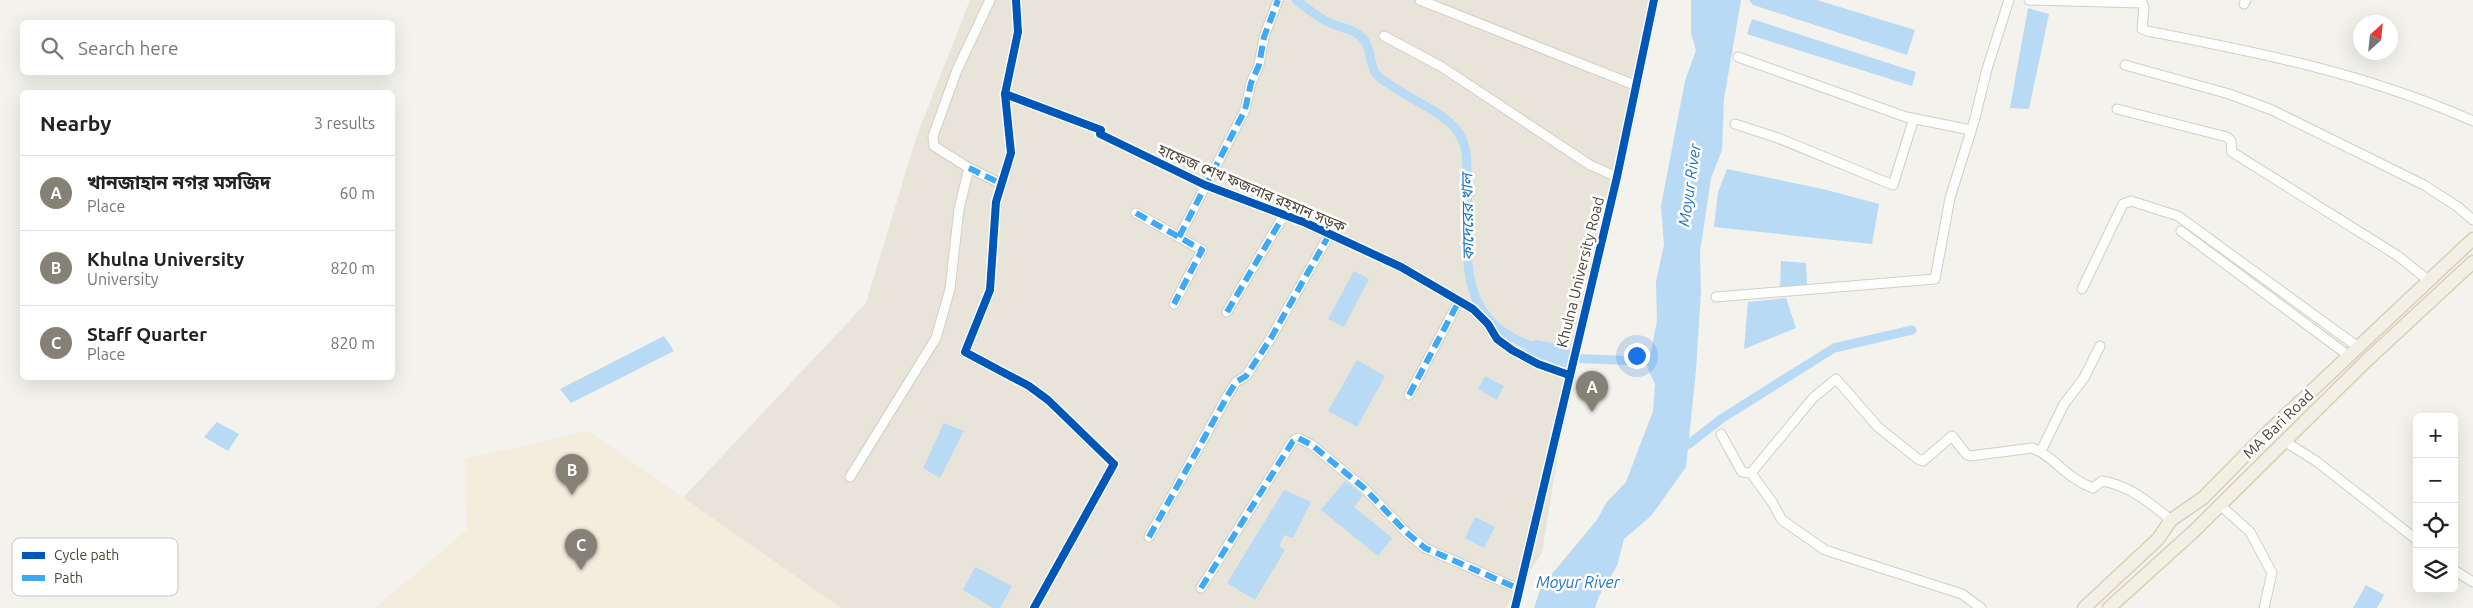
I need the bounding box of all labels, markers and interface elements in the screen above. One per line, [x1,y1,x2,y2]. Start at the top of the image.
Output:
north arrow [2353,15,2398,60]
search box [20,20,395,75]
icon: search [38,34,66,62]
text: Search here [78,37,178,59]
text: Nearby [40,111,111,135]
text: 3 results [314,114,375,132]
street label: হাফেজ শেখ ফজলার রহমান সড়ক [1155,140,1349,236]
water label: Moyur River [1674,141,1704,228]
water label: কাদেরের খাল [1457,170,1477,261]
text: খানজাহান নগর মসজিদ [87,171,271,193]
text: A [50,184,62,202]
text: 60 m [339,184,375,202]
street label: Khulna University Road [1553,195,1607,349]
text: Place [87,197,125,215]
text: Khulna University [87,248,244,270]
text: B [51,259,61,277]
text: 820 m [330,259,375,277]
text: University [87,270,158,288]
text: Staff Quarter [87,323,207,345]
text: C [51,334,61,352]
text: 820 m [330,334,375,352]
your location [1624,343,1650,369]
text: Place [87,345,125,363]
pin: A [1576,371,1608,412]
street label: MA Bari Road [2239,386,2317,462]
map controls [2413,413,2458,593]
button: + [2413,413,2458,458]
pin: B [556,454,588,495]
button: − [2413,458,2458,503]
button: locate [2413,503,2458,548]
pin: C [565,529,597,570]
legend [12,538,178,596]
text: Cycle path [54,547,119,563]
button: layers [2413,548,2458,593]
text: Path [54,570,83,586]
water label: Moyur River [1536,573,1621,591]

